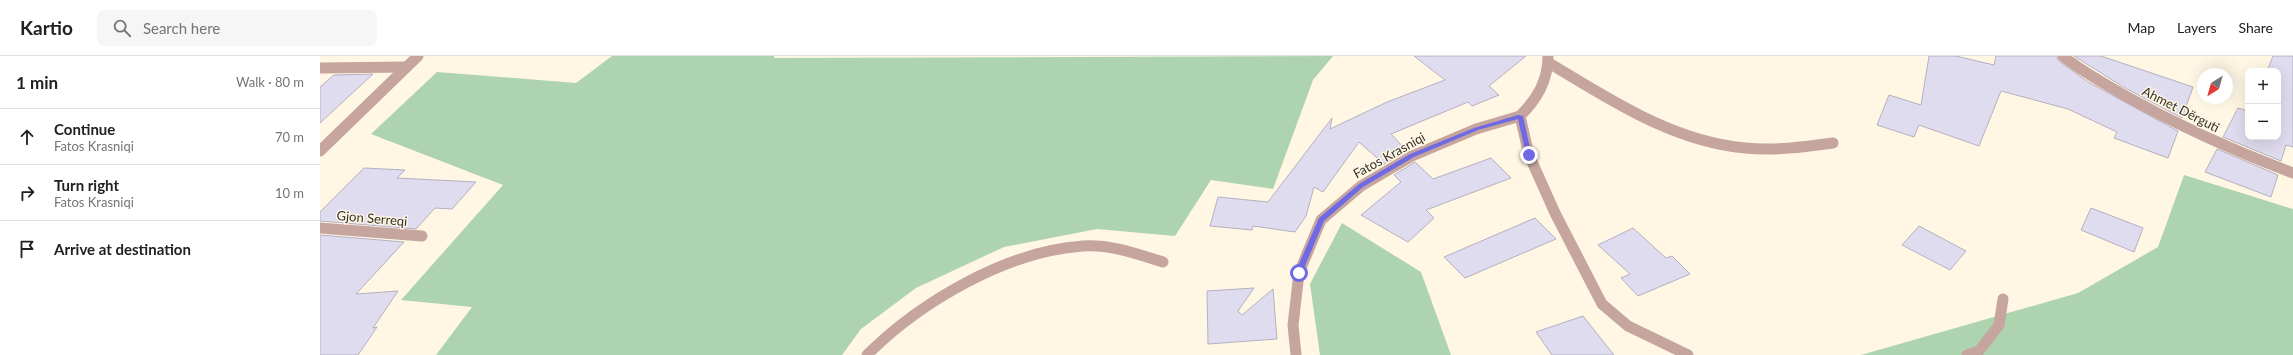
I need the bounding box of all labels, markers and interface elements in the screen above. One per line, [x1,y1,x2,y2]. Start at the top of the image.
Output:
search box [97,10,377,46]
text: Kartio [20,16,73,39]
icon: search [111,17,133,39]
text: Search here [143,19,220,37]
text: Map [2127,19,2155,36]
text: Layers [2177,19,2217,36]
text: Share [2239,19,2273,36]
north arrow [2197,68,2233,104]
map controls [2245,68,2281,140]
button: + [2245,68,2281,104]
text: 1 min [16,72,58,93]
text: Walk · 80 m [236,74,304,90]
street label: Ahmet Dërguti [2140,83,2222,135]
button: − [2245,104,2281,140]
text: Continue [54,120,115,138]
icon: ahead [16,126,38,148]
text: 70 m [275,129,304,145]
street label: Fatos Krasniqi [1350,129,1428,181]
text: Fatos Krasniqi [54,138,134,154]
route end [1520,146,1538,164]
text: Turn right [54,176,119,194]
icon: right [16,182,38,204]
text: 10 m [275,185,304,201]
text: Fatos Krasniqi [54,194,134,210]
street label: Gjon Serreqi [336,207,408,229]
icon: arrive [16,238,38,260]
text: Arrive at destination [54,240,191,258]
route start [1290,264,1308,282]

